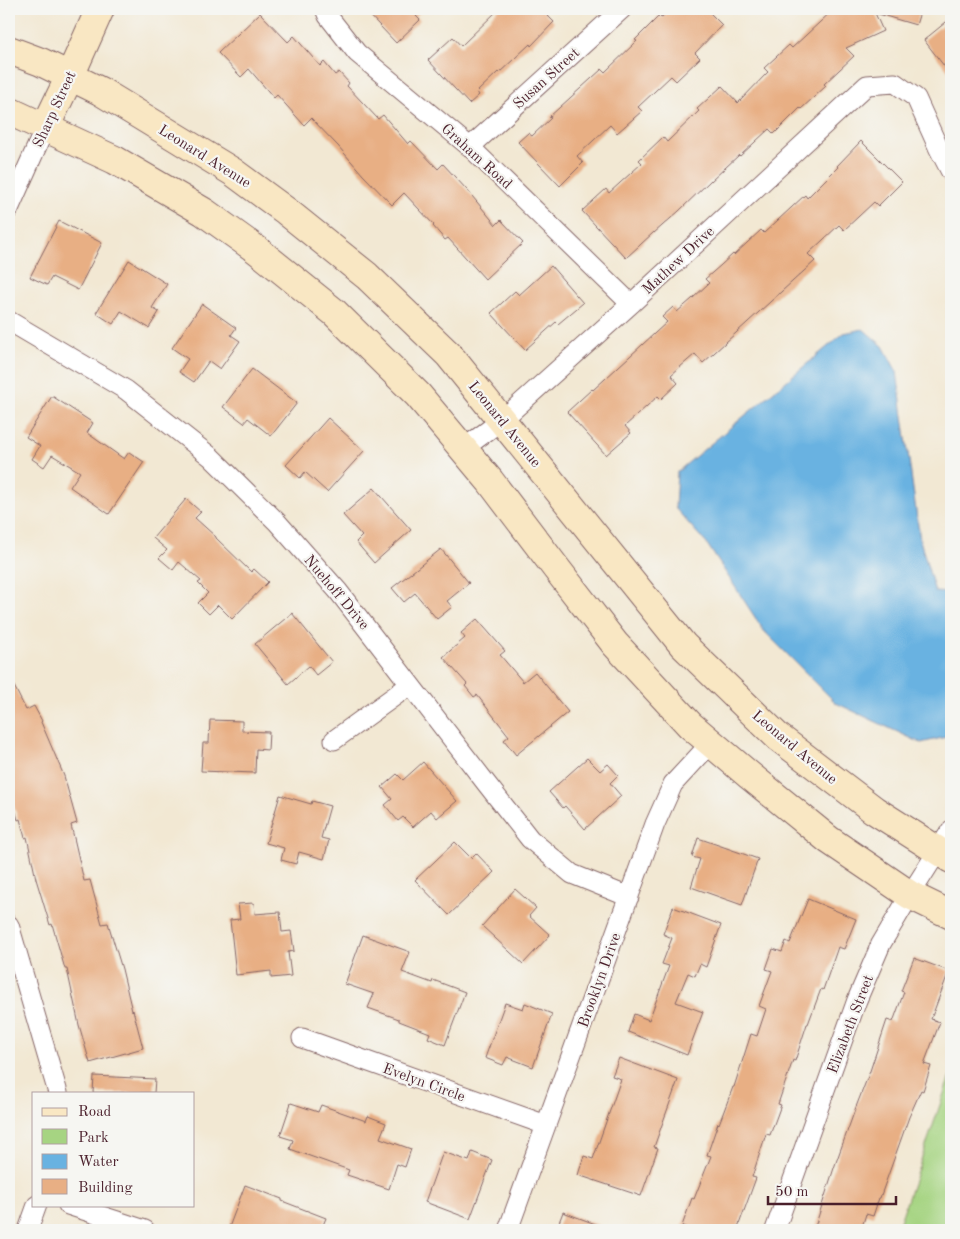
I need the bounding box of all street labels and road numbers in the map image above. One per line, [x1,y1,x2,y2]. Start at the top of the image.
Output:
street label: Susan Street [511,46,583,113]
street label: Sharp Street [31,69,80,150]
street label: Graham Road [438,122,514,193]
street label: Leonard Avenue [155,123,253,192]
street label: Mathew Drive [640,224,718,298]
street label: Leonard Avenue [465,379,543,471]
street label: Nuehoff Drive [300,553,371,633]
street label: Leonard Avenue [749,708,839,788]
street label: Brooklyn Drive [576,931,625,1030]
street label: Elizabeth Street [826,973,877,1076]
street label: Evelyn Circle [380,1062,467,1105]

